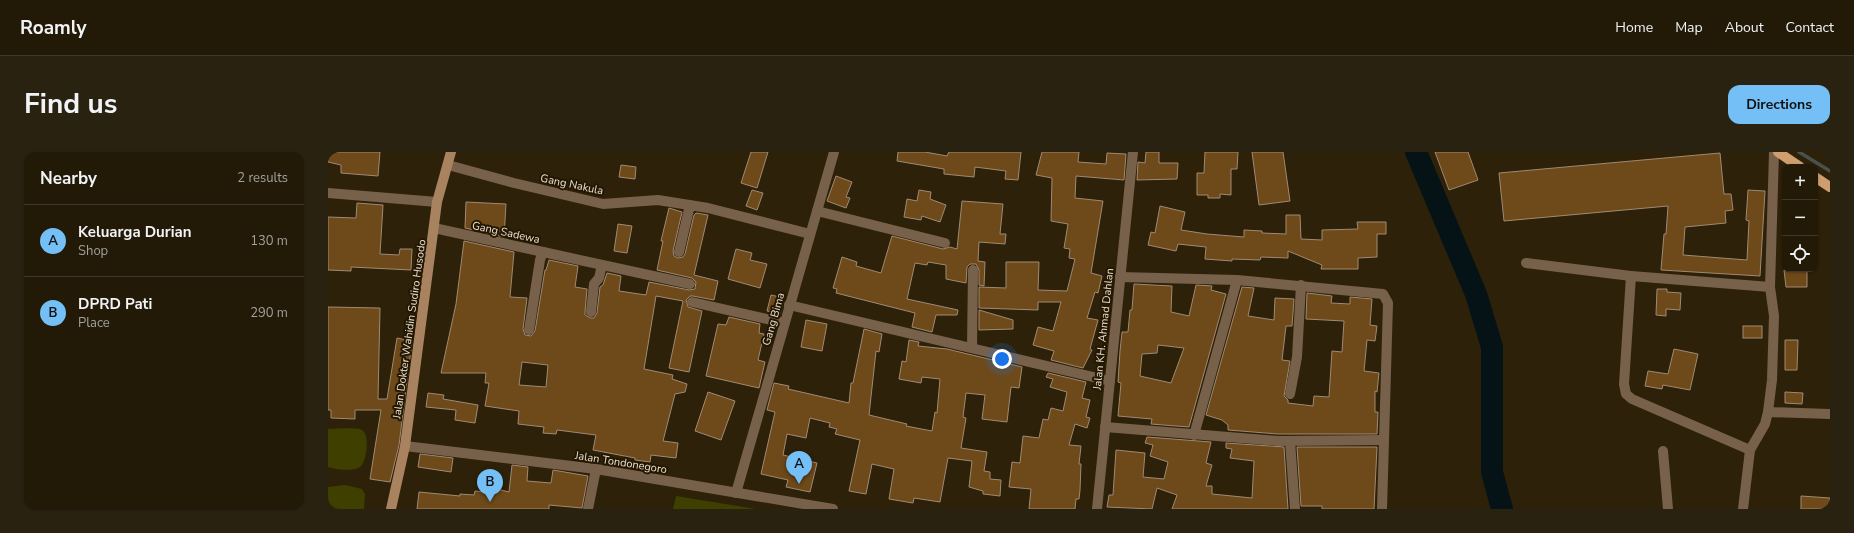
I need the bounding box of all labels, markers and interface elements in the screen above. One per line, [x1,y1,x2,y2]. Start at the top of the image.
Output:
text: Roamly [20,15,87,41]
text: Home [1615,18,1653,37]
text: Map [1675,18,1703,37]
text: About [1725,18,1764,37]
text: Contact [1786,18,1834,37]
text: Find us [24,85,118,123]
button: Directions [1728,85,1830,124]
map controls [1782,164,1818,272]
button: + [1782,164,1818,200]
text: Nearby [40,167,97,190]
text: 2 results [237,169,288,187]
street label: Gang Nakula [539,170,605,199]
button: − [1782,200,1818,236]
street label: Gang Sadewa [471,218,541,247]
text: Keluarga Durian [78,222,191,242]
text: A [48,232,58,250]
text: 130 m [250,232,288,250]
button: locate [1782,236,1818,272]
street label: Jalan Dokter Wahidin Sudiro Husodo [389,238,430,421]
text: Shop [78,242,108,260]
street label: Jalan KH. Ahmad Dahlan [1090,267,1117,392]
street label: Gang Bima [759,291,788,347]
text: DPRD Pati [78,294,152,314]
text: B [49,304,57,322]
text: 290 m [250,304,288,322]
text: Place [78,314,110,332]
your location [992,349,1012,369]
street label: Jalan Tondonegoro [573,448,668,477]
pin: A [786,451,812,484]
pin: B [477,469,503,502]

